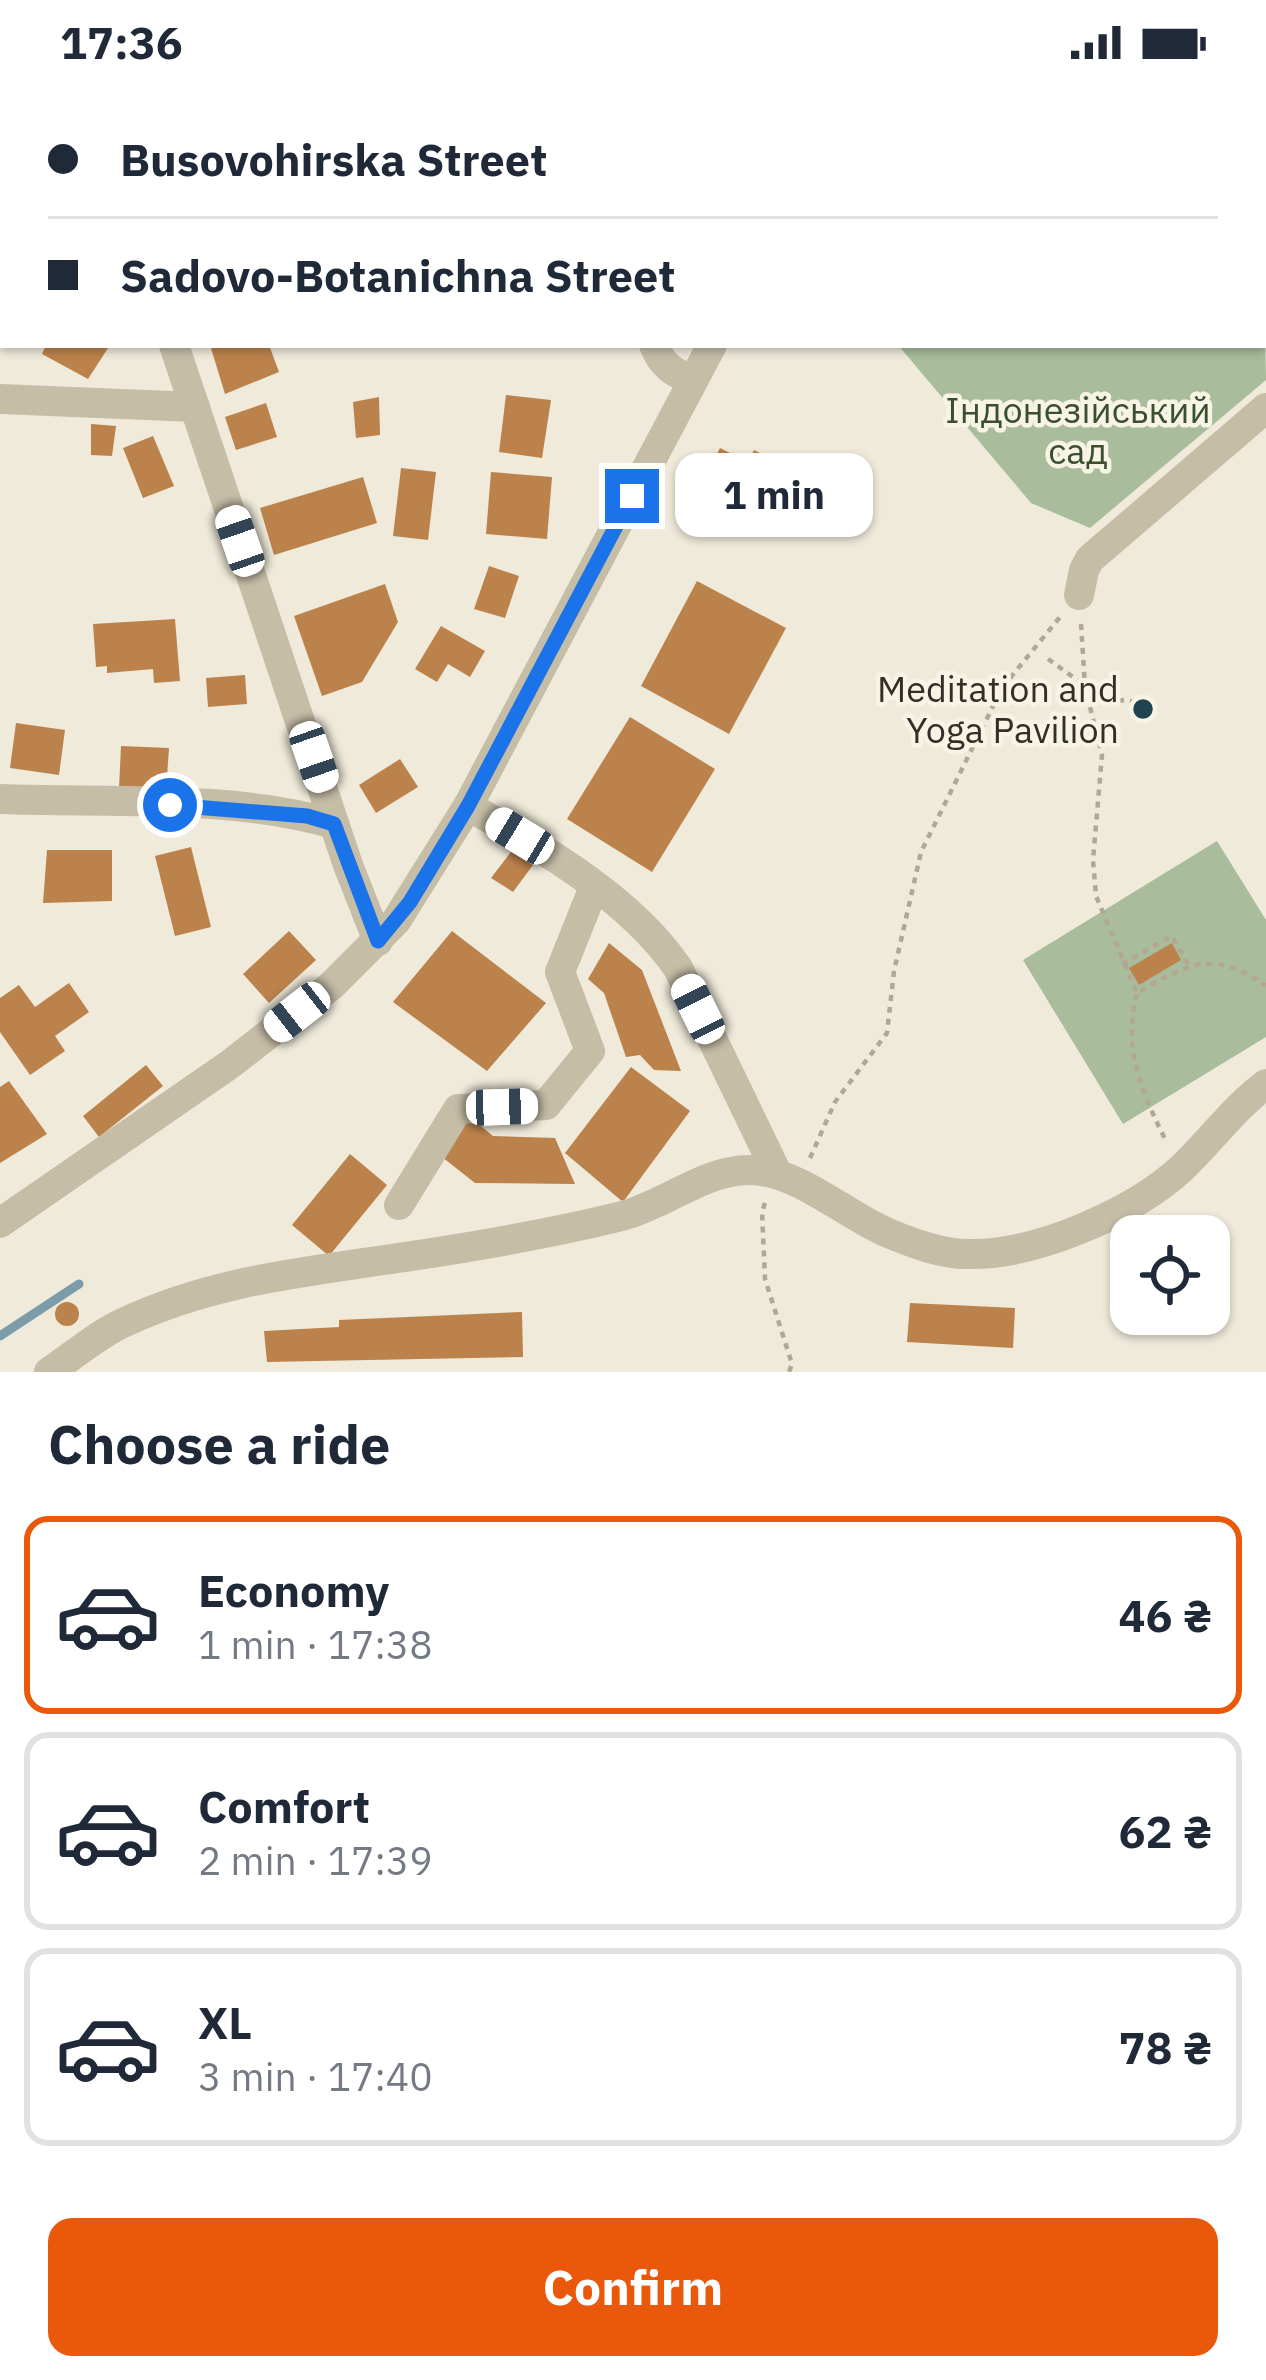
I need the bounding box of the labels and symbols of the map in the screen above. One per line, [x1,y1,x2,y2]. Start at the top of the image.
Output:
park label: Індонезійський сад [945,386,1211,474]
callout: 1 min [674,454,872,538]
route end [605,469,659,523]
car [211,501,269,581]
place label: Meditation and Yoga Pavilion [877,665,1119,753]
marker: Meditation and Yoga Pavilion [1130,696,1156,722]
car [285,717,343,797]
route start [143,778,197,832]
car [480,802,560,870]
car [666,969,730,1049]
car [258,976,336,1048]
car [465,1088,539,1126]

